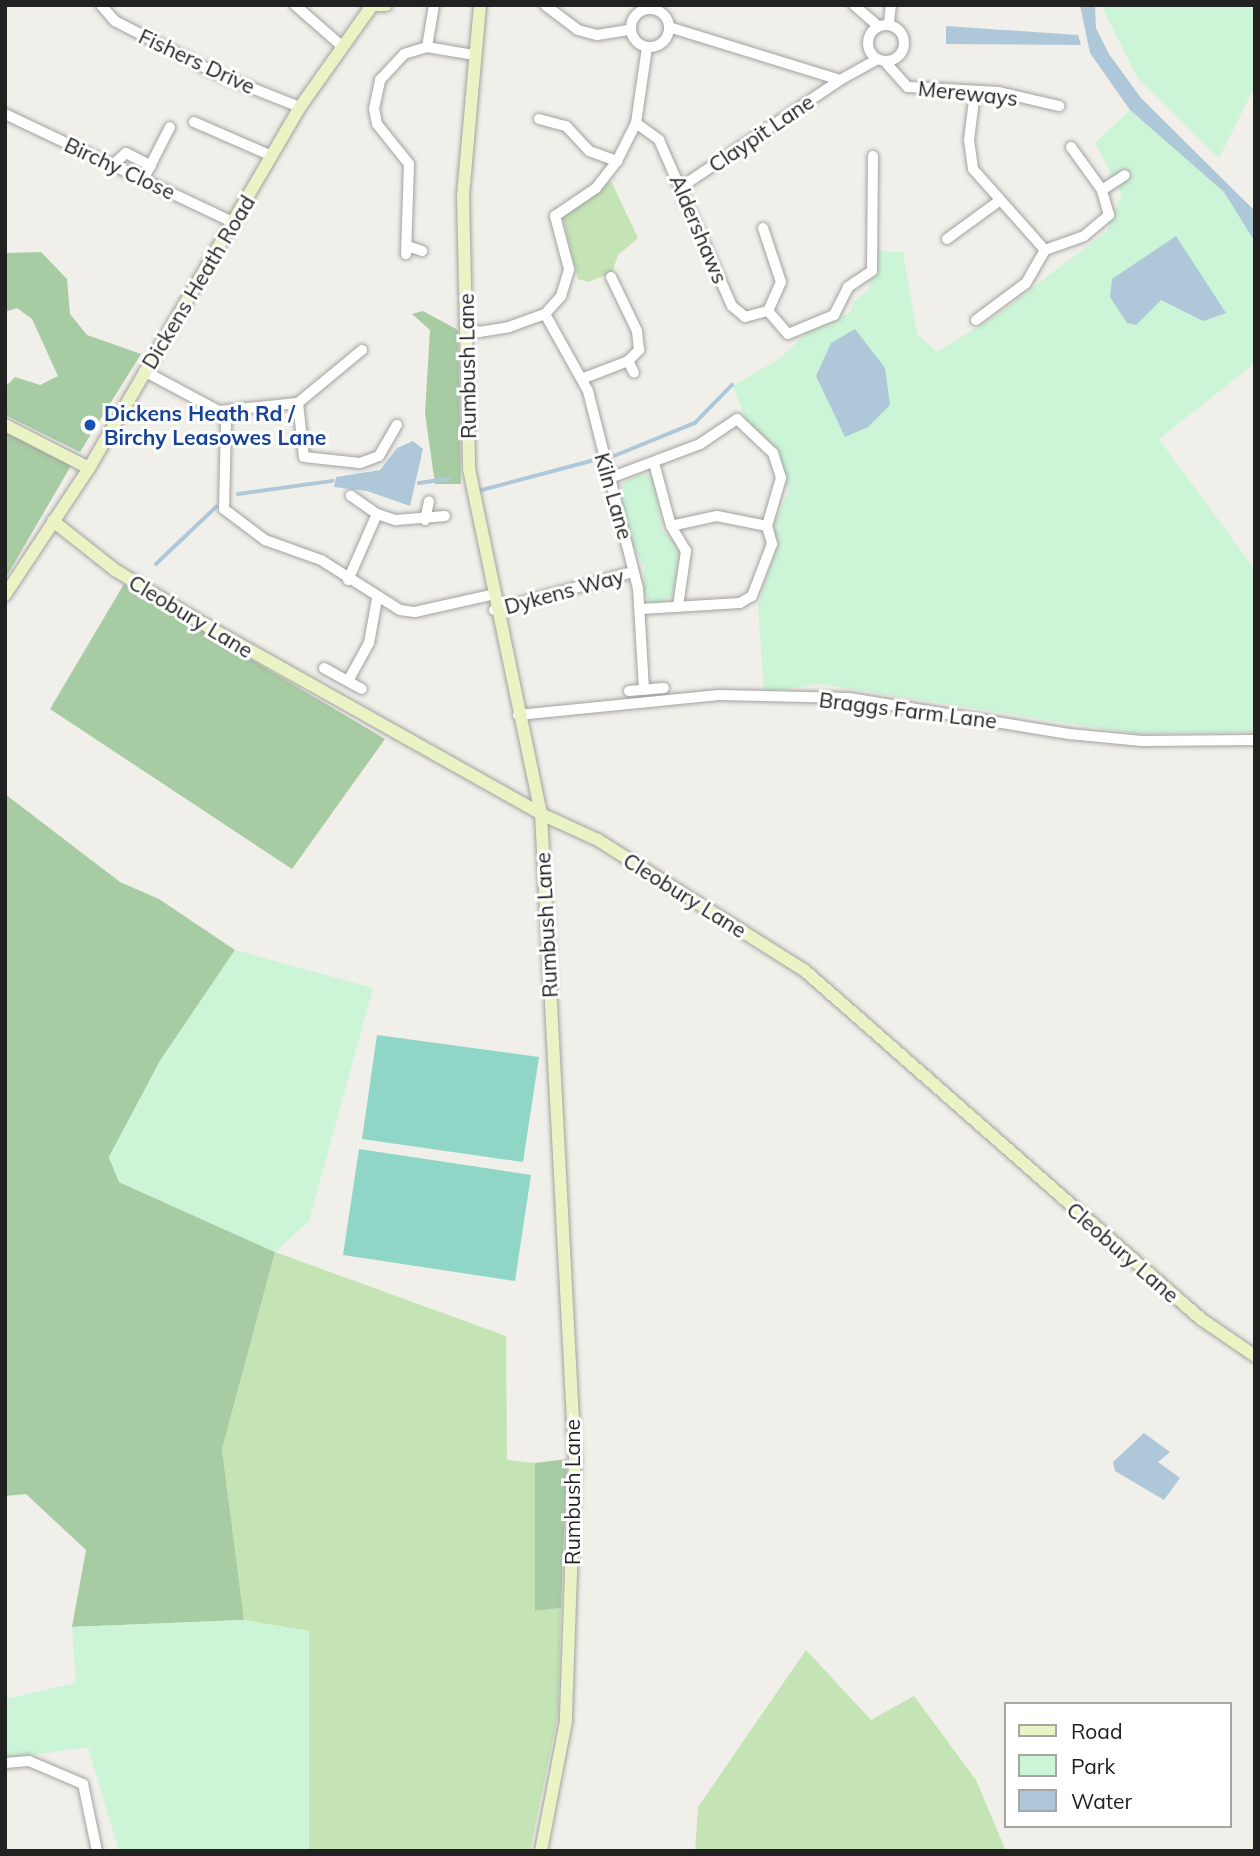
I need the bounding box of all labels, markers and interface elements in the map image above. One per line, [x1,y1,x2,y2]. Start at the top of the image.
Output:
street label: Fishers Drive [135,23,259,99]
street label: Mereways [917,75,1019,111]
street label: Claypit Lane [704,89,818,177]
street label: Birchy Close [61,131,179,205]
street label: Aldershaws [665,171,733,287]
street label: Dickens Heath Road [136,191,260,373]
street label: Rumbush Lane [453,293,481,439]
place label: Dickens Heath Rd / Birchy Leasowes Lane [104,400,326,450]
marker: Dickens Heath Rd / Birchy Leasowes Lane [82,417,98,433]
street label: Kiln Lane [590,450,638,542]
street label: Dykens Way [501,563,627,619]
street label: Cleobury Lane [124,569,258,663]
street label: Braggs Farm Lane [818,687,998,733]
street label: Cleobury Lane [619,847,751,943]
street label: Rumbush Lane [530,852,562,998]
street label: Cleobury Lane [1062,1197,1184,1307]
street label: Rumbush Lane [559,1419,585,1565]
legend [1004,1702,1232,1828]
text: Road [1071,1718,1122,1744]
text: Park [1071,1753,1115,1779]
text: Water [1071,1788,1132,1814]

